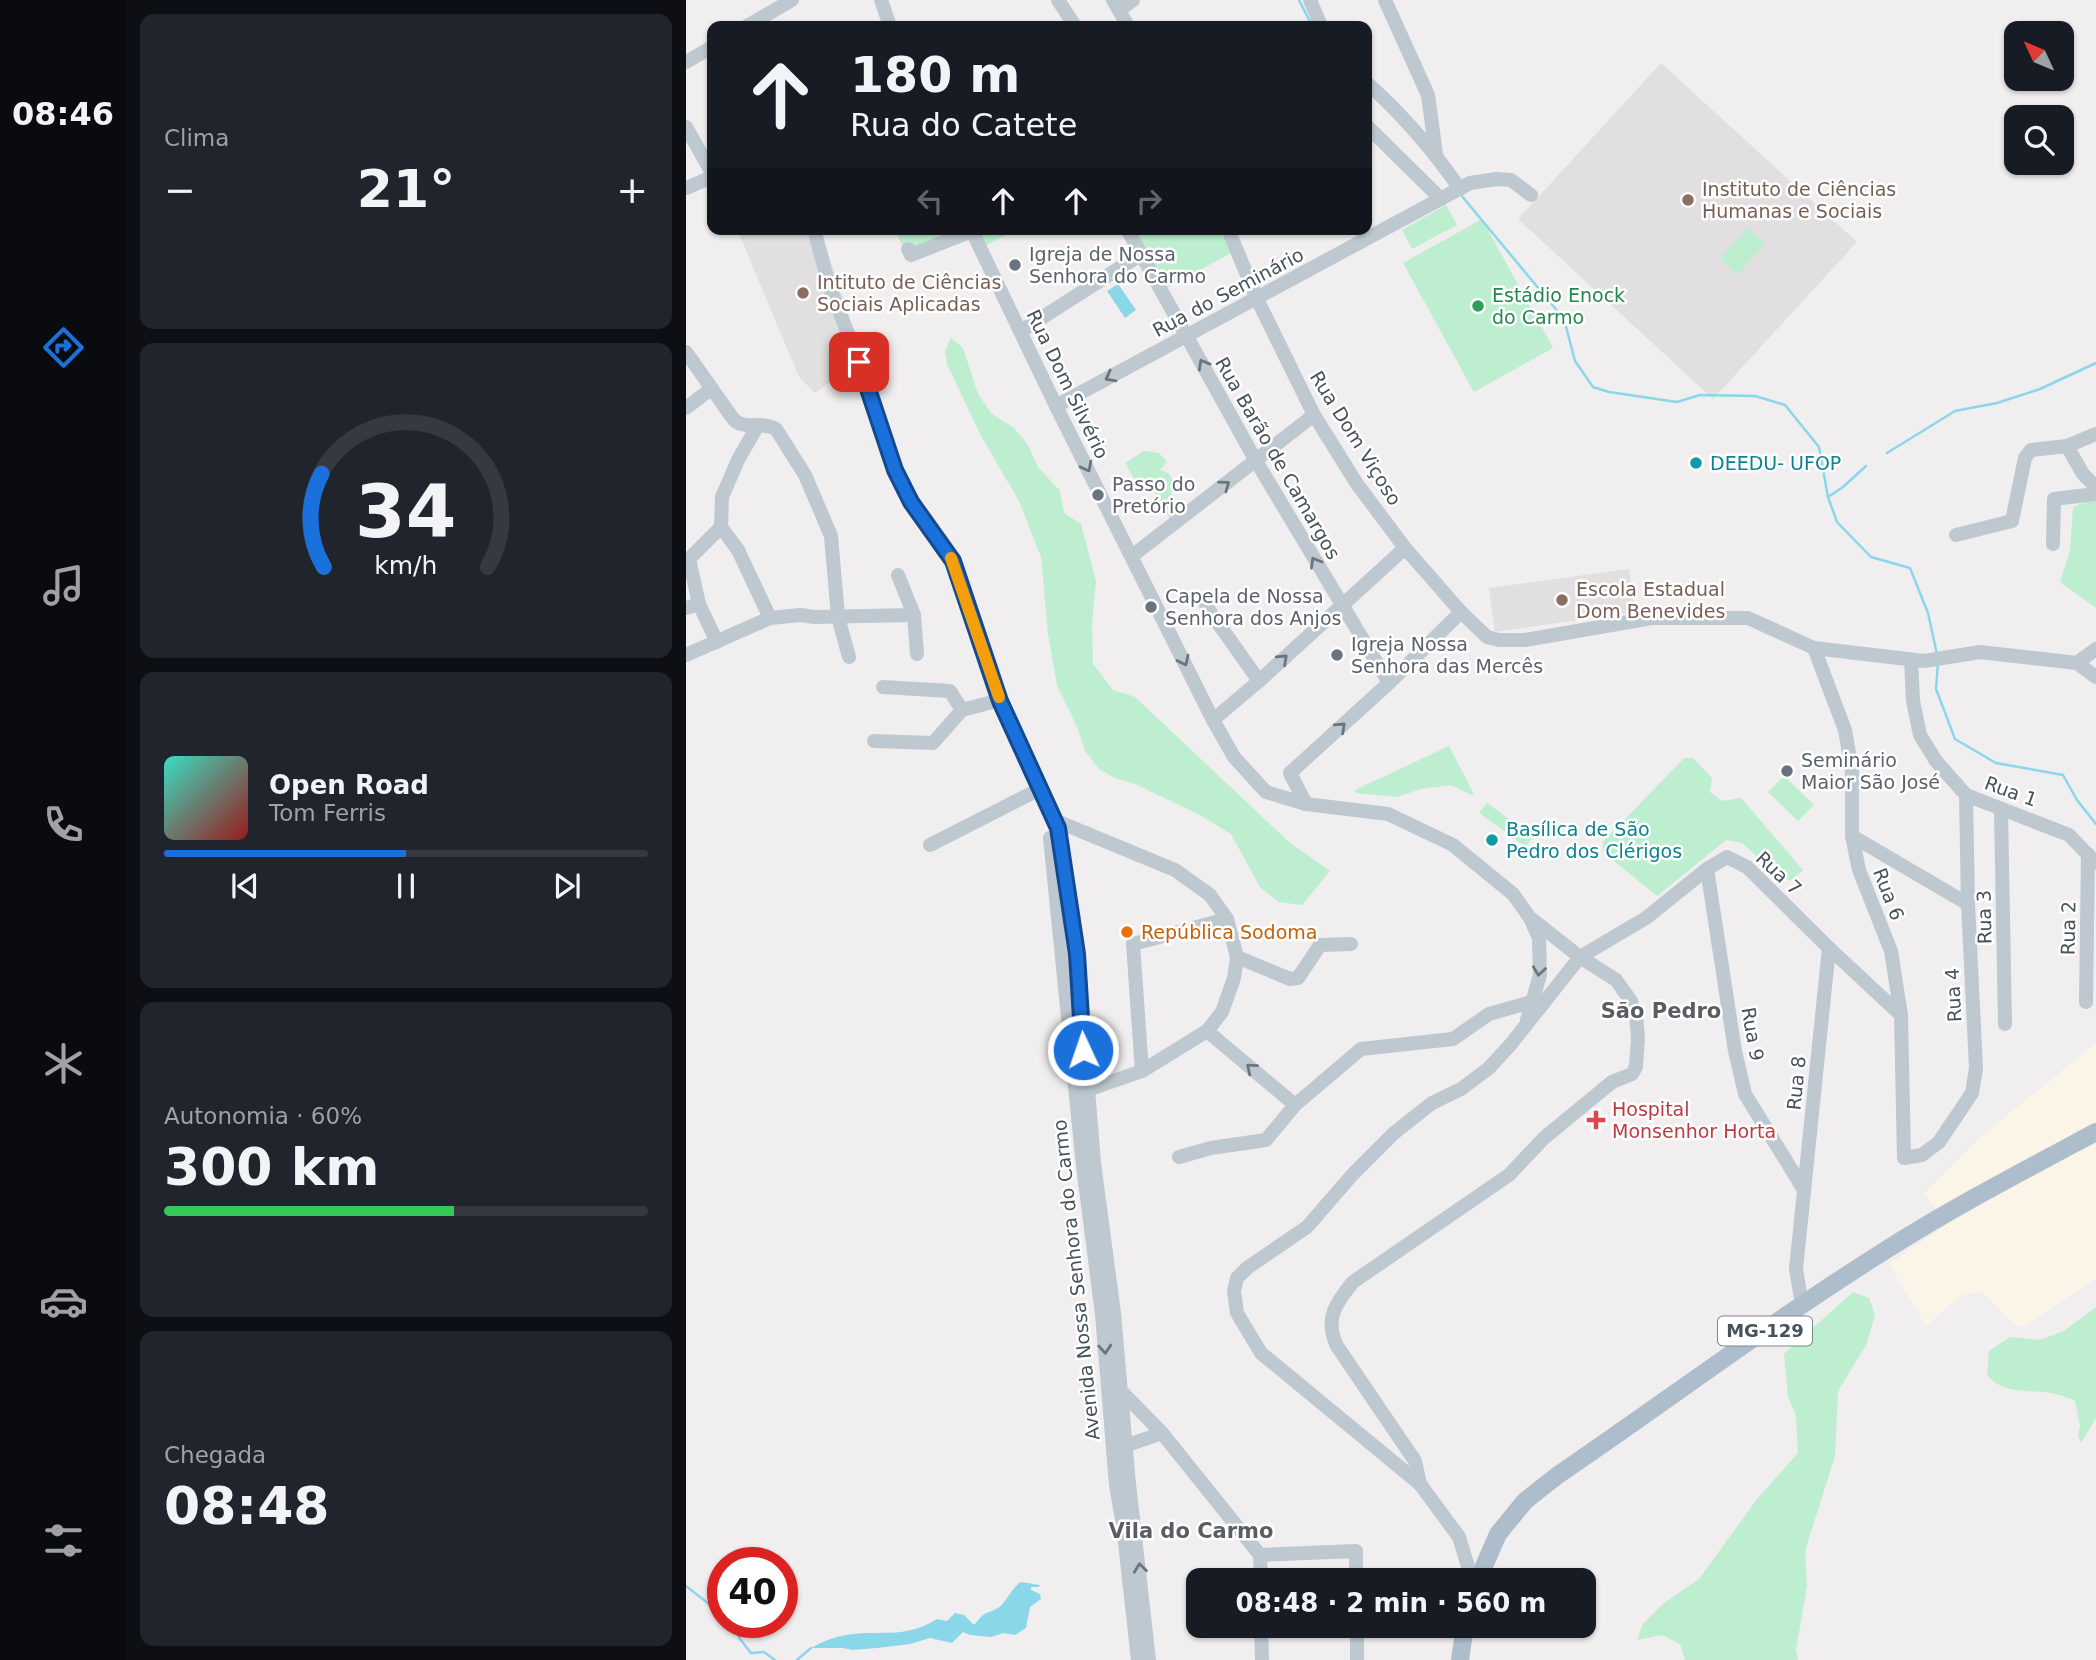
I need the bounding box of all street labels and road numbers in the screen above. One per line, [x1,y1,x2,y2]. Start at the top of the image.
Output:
street label: Rua do Seminário [1149,243,1307,341]
street label: Rua Dom Silvério [1022,306,1114,462]
street label: Rua Barão de Camargos [1211,353,1345,563]
street label: Rua Dom Viçoso [1306,367,1406,509]
street label: Rua 1 [1982,771,2040,811]
street label: Rua 7 [1752,846,1806,900]
street label: Rua 6 [1869,865,1909,923]
street label: Rua 3 [1973,890,1995,944]
street label: Rua 2 [2057,901,2079,955]
street label: Rua 4 [1941,967,1965,1023]
street label: Rua 9 [1737,1005,1769,1063]
street label: Rua 8 [1782,1055,1810,1111]
street label: Avenida Nossa Senhora do Carmo [1048,1119,1104,1441]
road number: MG-129 [1718,1316,1812,1346]

